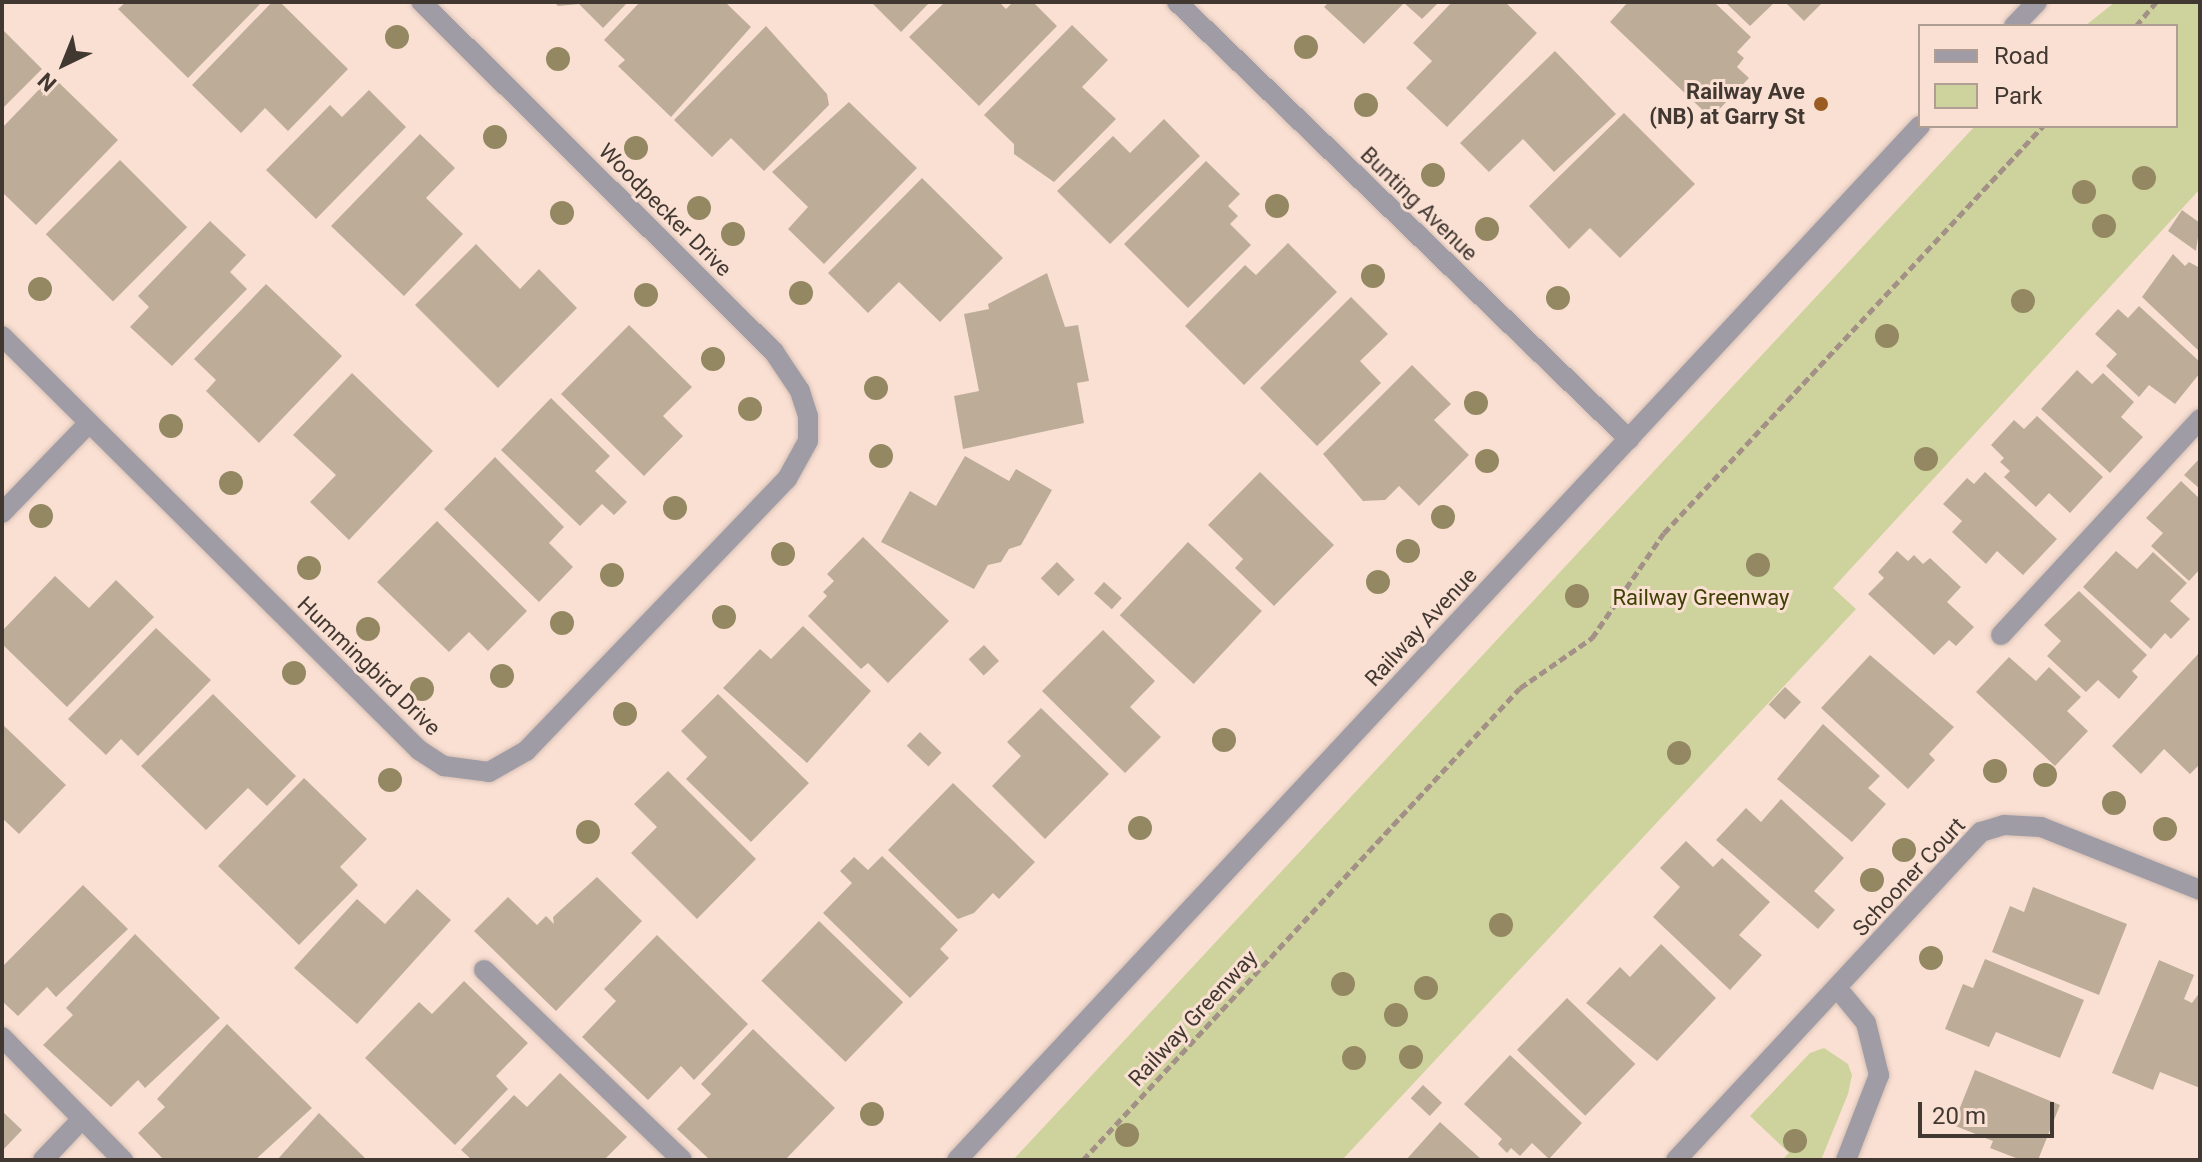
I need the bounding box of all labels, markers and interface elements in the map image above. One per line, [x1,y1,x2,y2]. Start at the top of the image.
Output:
north arrow [24,24,104,104]
legend [1918,24,2178,128]
text: Road [1994,42,2049,70]
text: N [33,67,61,96]
place label: Railway Ave (NB) at Garry St [1649,78,1805,130]
text: Park [1994,82,2042,110]
marker: Railway Ave (NB) at Garry St [1812,95,1830,113]
street label: Woodpecker Drive [593,138,737,282]
street label: Bunting Avenue [1355,142,1483,266]
street label: Railway Avenue [1359,562,1483,692]
park label: Railway Greenway [1613,585,1789,611]
street label: Hummingbird Drive [292,591,446,741]
street label: Schooner Court [1847,812,1971,942]
street label: Railway Greenway [1123,944,1263,1092]
scale bar [1922,1086,2058,1136]
text: 20 m [1932,1102,1986,1130]

